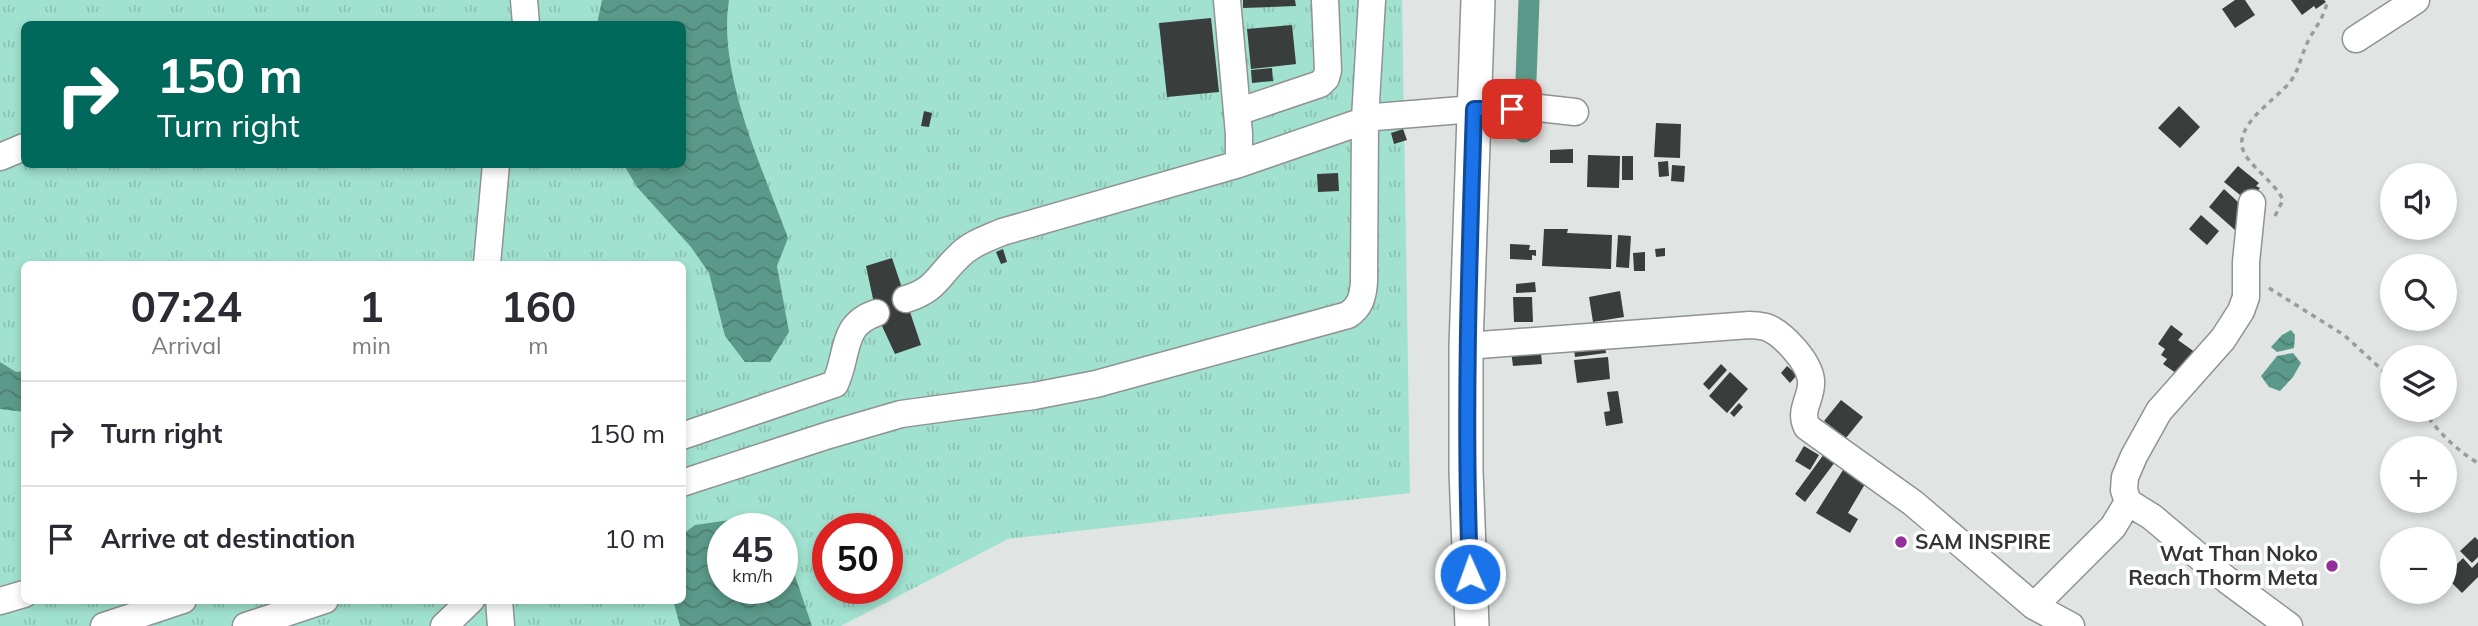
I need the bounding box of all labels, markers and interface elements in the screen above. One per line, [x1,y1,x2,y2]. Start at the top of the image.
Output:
text: 150 m [157,44,303,105]
icon: right [42,49,133,140]
pin [1482,79,1542,139]
icon: arrive [1493,90,1531,128]
text: Turn right [157,105,300,145]
map controls [2380,163,2457,604]
button: sound [2380,163,2457,240]
button: search [2380,254,2457,331]
text: 07:24 [131,280,242,333]
text: 1 [359,280,384,333]
text: 160 [501,280,576,333]
text: Arrival [151,331,222,360]
text: min [352,331,391,360]
text: m [528,331,549,360]
button: layers [2380,345,2457,422]
icon: right [42,415,80,453]
text: Turn right [101,417,222,450]
text: 150 m [589,417,665,450]
button: + [2380,436,2457,513]
speed limit sign: 50 [812,513,903,604]
icon: arrive [42,520,80,558]
text: Arrive at destination [101,522,356,555]
text: 10 m [604,522,665,555]
text: 45 [731,527,774,571]
button: − [2380,527,2457,604]
place label: SAM INSPIRE [1915,528,2051,554]
marker: SAM INSPIRE [1893,534,1909,550]
position arrow [1433,537,1507,611]
place label: Wat Than Noko Reach Thorm Meta [2128,540,2318,590]
marker: Wat Than Noko Reach Thorm Meta [2324,558,2340,574]
text: km/h [732,564,773,587]

